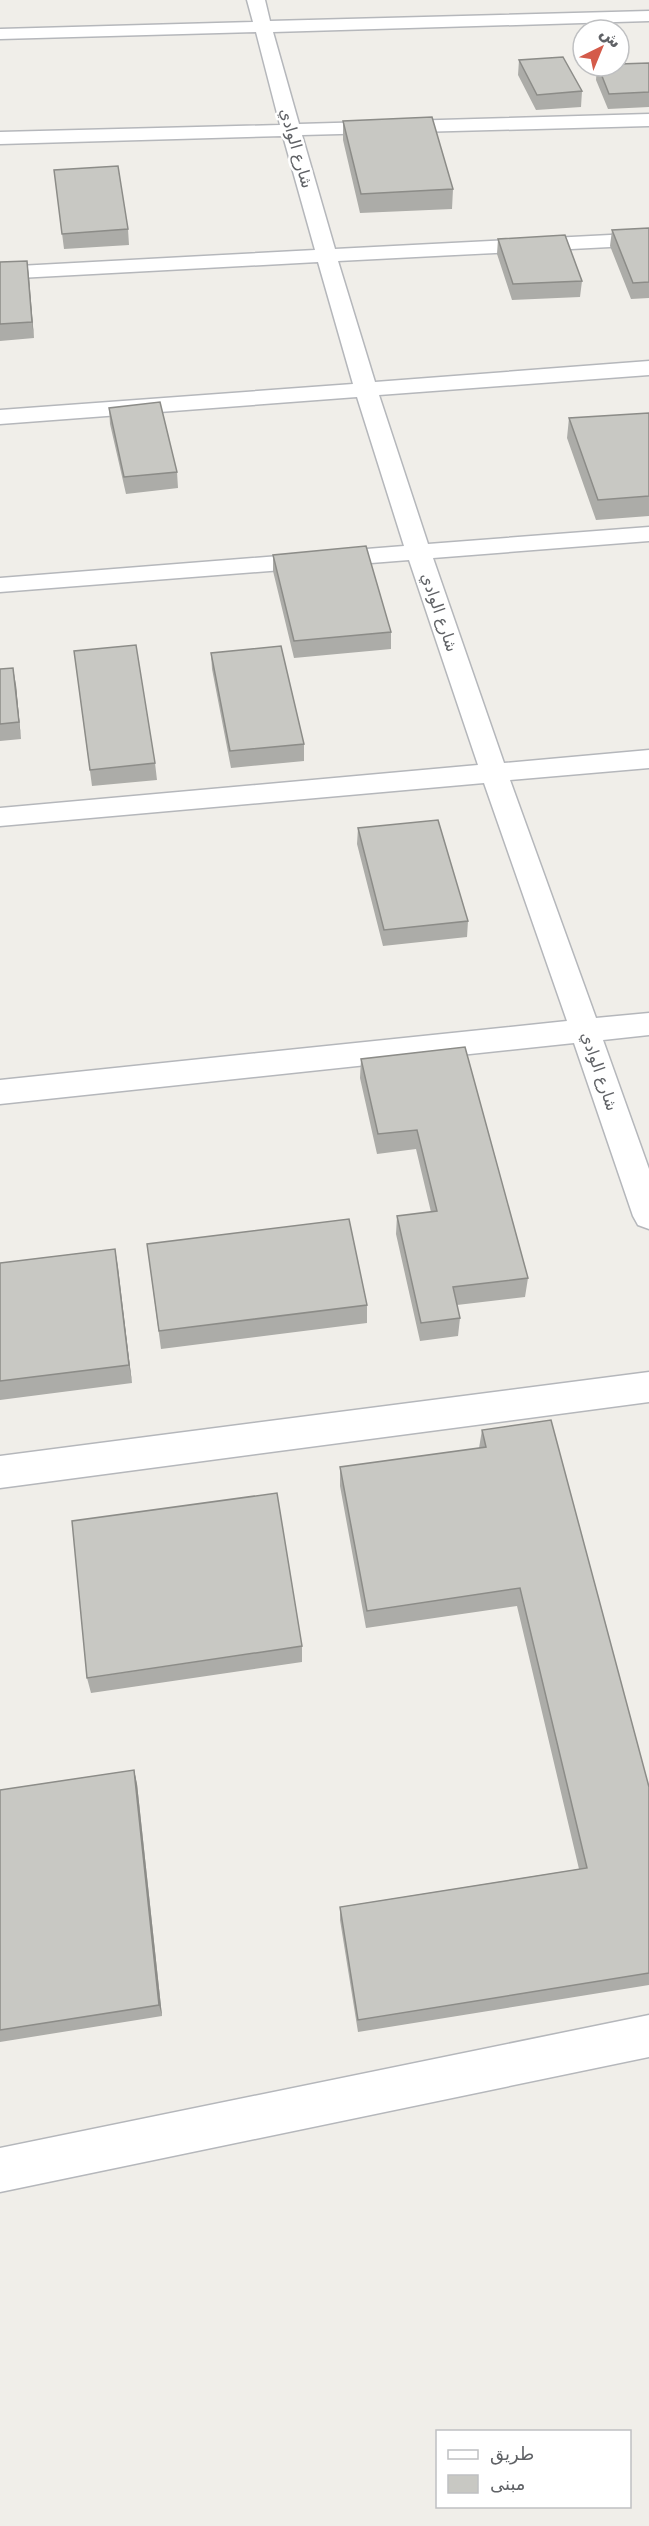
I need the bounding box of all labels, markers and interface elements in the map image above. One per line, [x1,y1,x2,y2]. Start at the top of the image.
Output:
north arrow [571,18,631,78]
text: ش [596,23,625,52]
street label: شارع الوادي [275,106,317,191]
street label: شارع الوادي [416,570,462,655]
street label: شارع الوادي [576,1029,622,1114]
legend [436,2430,631,2508]
text: طريق [490,2443,534,2465]
text: مبنى [490,2473,526,2494]

